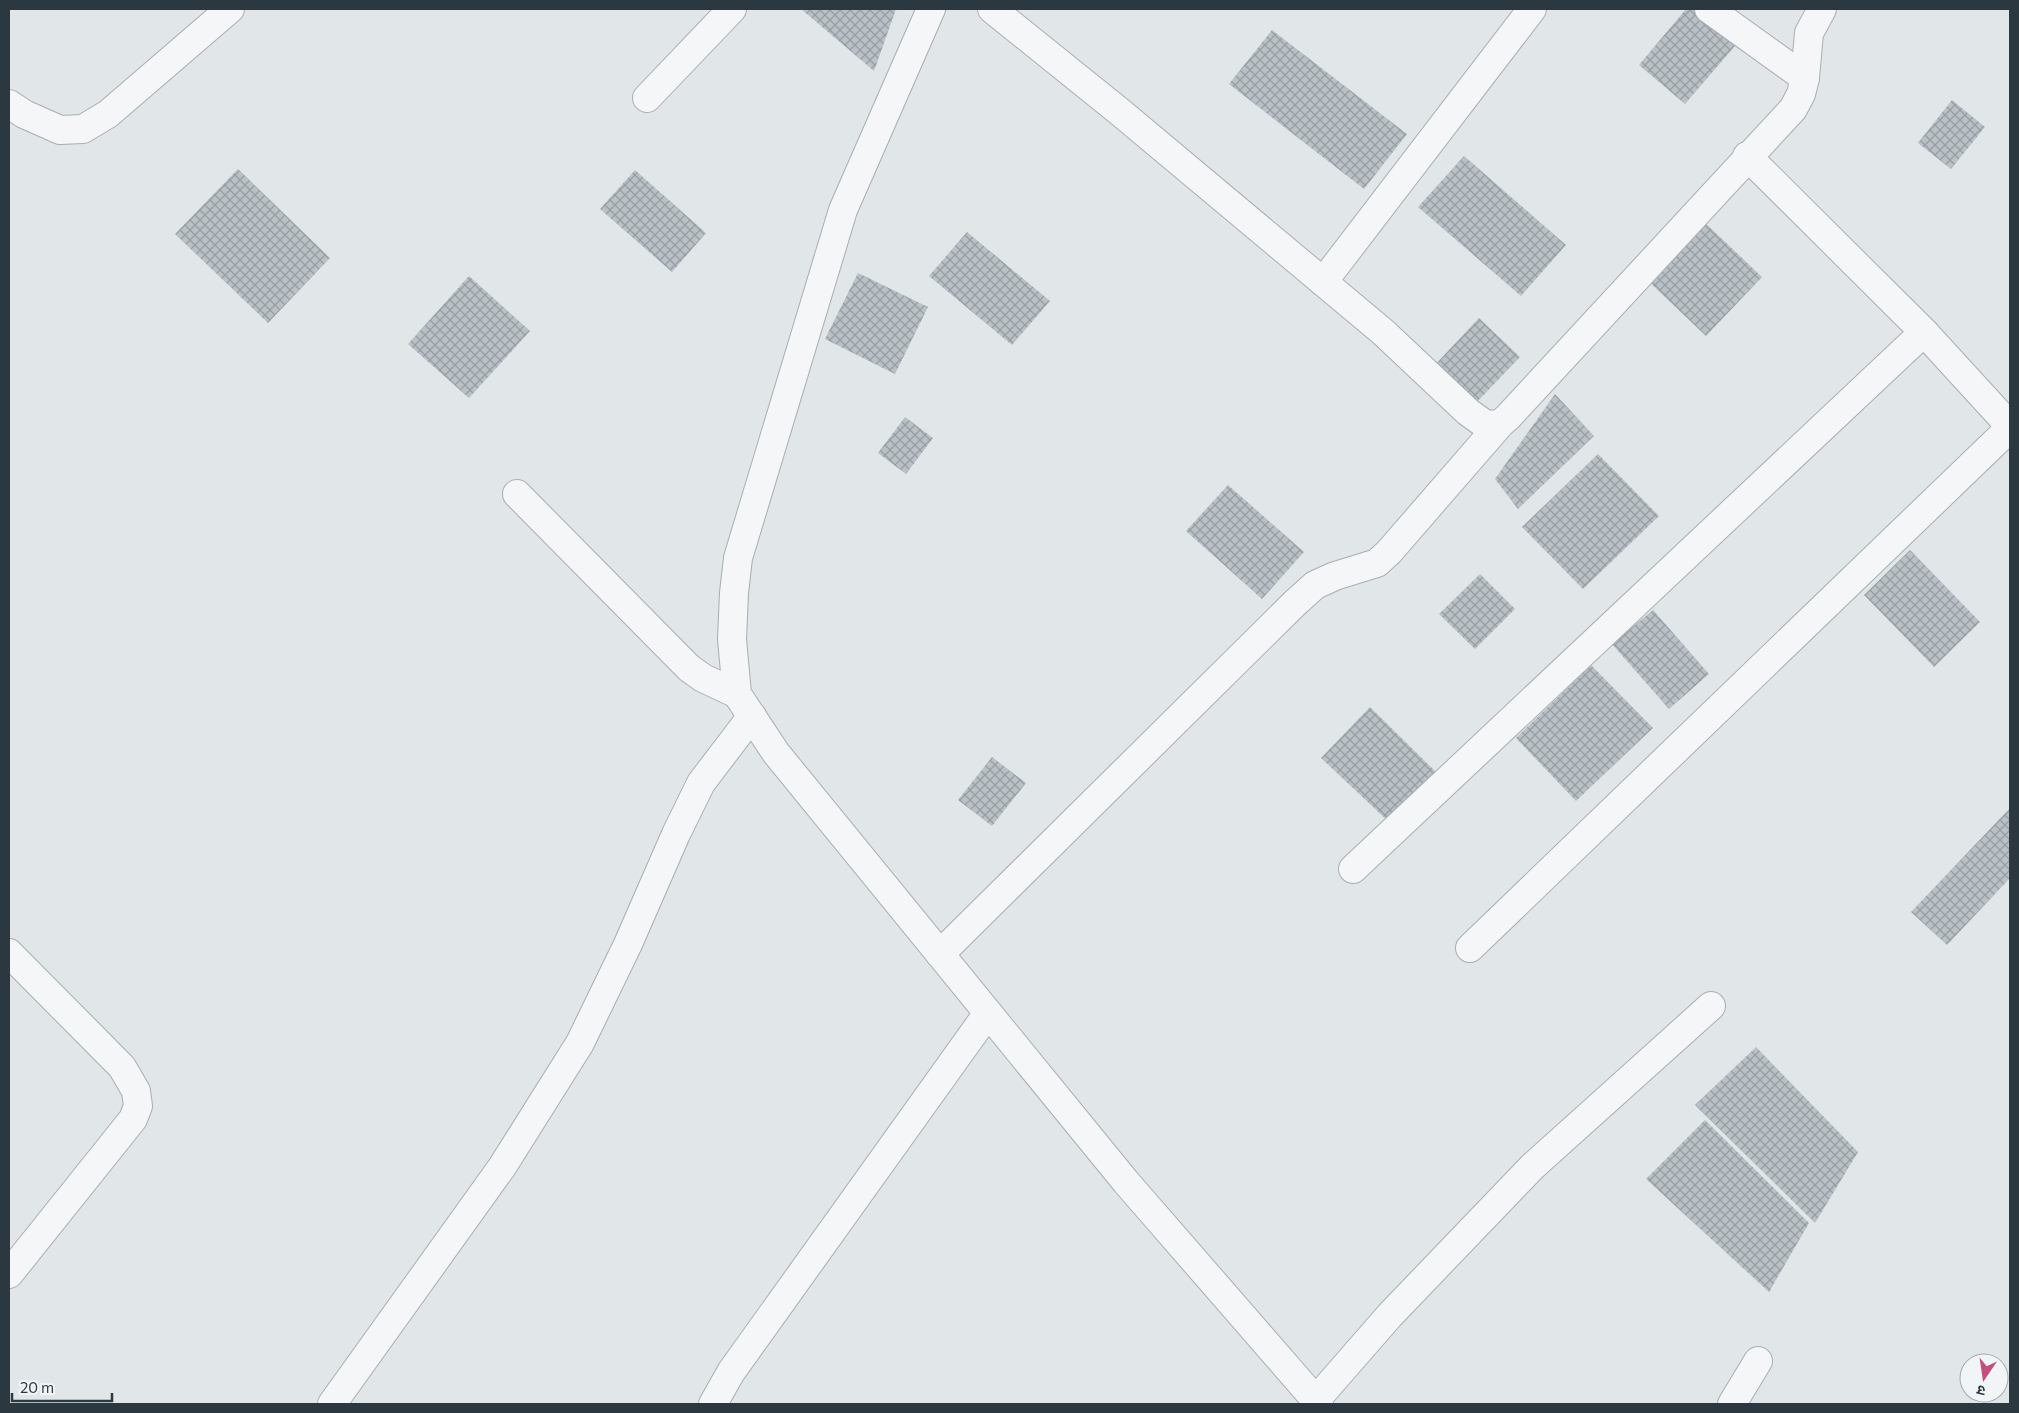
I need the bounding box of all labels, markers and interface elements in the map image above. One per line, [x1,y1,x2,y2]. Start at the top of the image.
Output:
north arrow [1959,1353,2009,1403]
scale bar [12,1370,112,1402]
text: 20 m [20,1378,54,1396]
text: उ [1974,1382,1987,1400]

